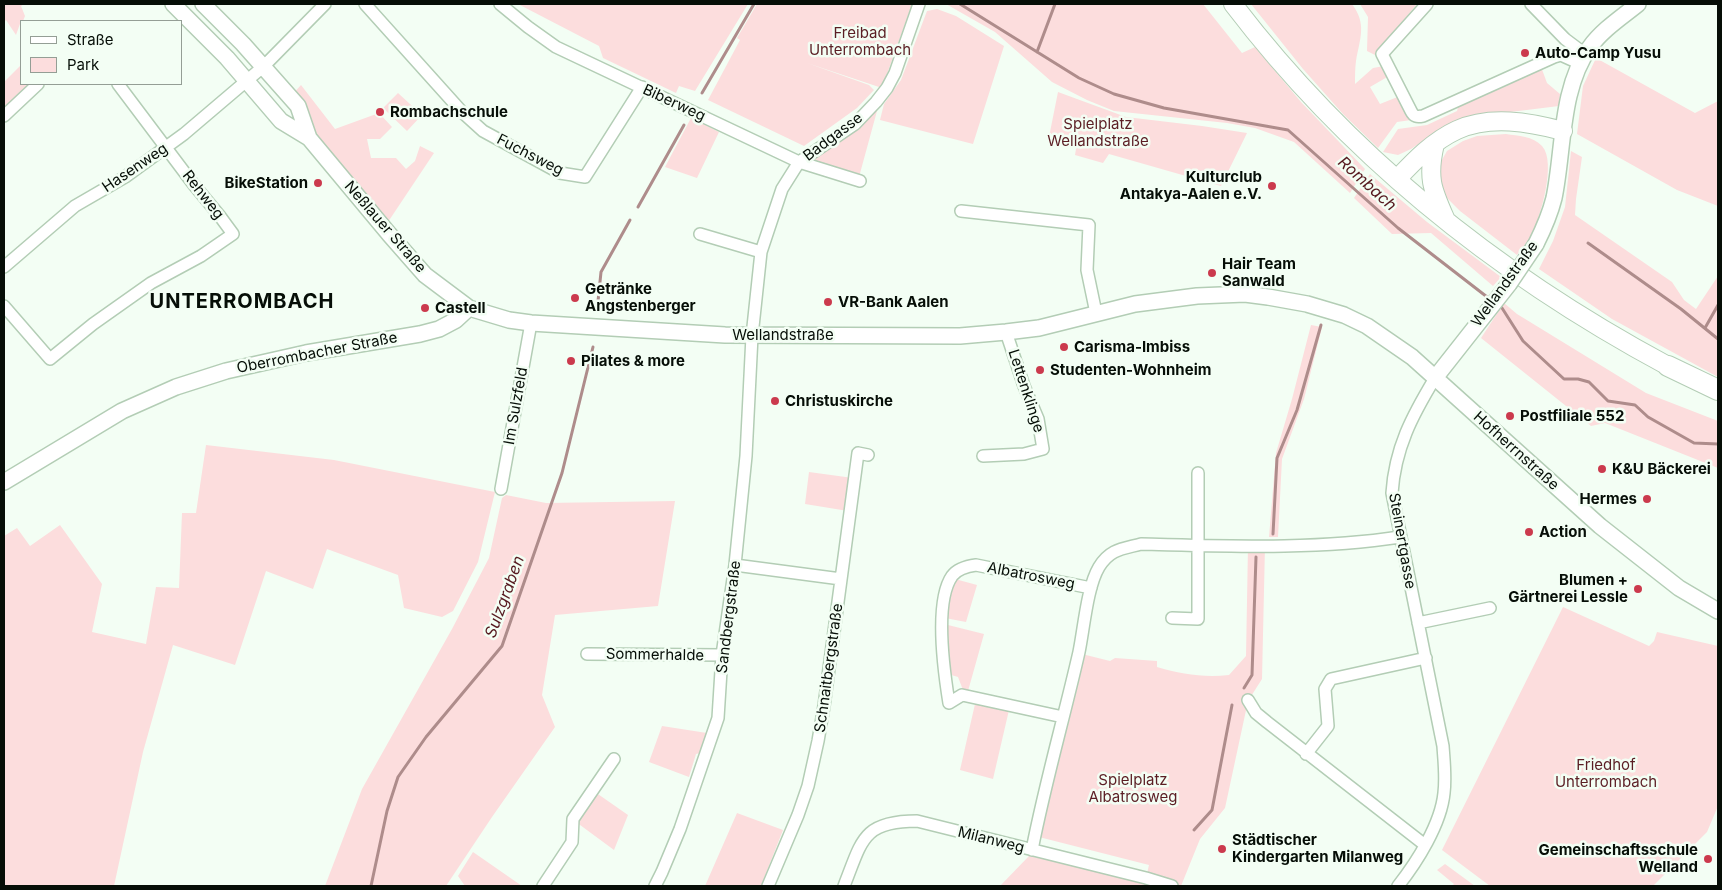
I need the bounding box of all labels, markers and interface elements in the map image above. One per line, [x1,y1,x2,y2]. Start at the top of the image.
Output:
legend [20,20,182,85]
park label: Freibad Unterrombach [809,24,911,59]
text: Straße [67,30,114,49]
place label: Auto-Camp Yusu [1535,44,1661,62]
marker: Auto-Camp Yusu [1519,47,1531,59]
text: Park [67,55,99,74]
street label: Biberweg [640,81,708,125]
place label: Rombachschule [390,103,508,121]
marker: Rombachschule [374,106,386,118]
street label: Badgasse [800,109,866,165]
park label: Spielplatz Wellandstraße [1047,115,1149,150]
street label: Fuchsweg [494,131,566,179]
street label: Hasenweg [99,140,171,196]
water label: Rombach [1334,153,1400,215]
street label: Rehweg [178,167,228,223]
place label: Kulturclub Antakya-Aalen e.V. [1120,168,1262,203]
place label: BikeStation [225,174,308,192]
marker: BikeStation [312,177,324,189]
street label: Neßlauer Straße [340,178,430,276]
marker: Kulturclub Antakya-Aalen e.V. [1266,180,1278,192]
street label: Wellandstraße [1468,238,1542,330]
place label: Hair Team Sanwald [1222,255,1296,290]
marker: Hair Team Sanwald [1206,267,1218,279]
place label: Getränke Angstenberger [585,280,696,315]
district label: UNTERROMBACH [148,290,336,314]
marker: Getränke Angstenberger [569,292,581,304]
place label: VR-Bank Aalen [838,293,949,311]
marker: VR-Bank Aalen [822,296,834,308]
place label: Castell [435,299,486,317]
marker: Castell [419,302,431,314]
street label: Wellandstraße [732,326,834,344]
street label: Oberrombacher Straße [235,329,399,377]
place label: Carisma-Imbiss [1074,338,1190,356]
marker: Carisma-Imbiss [1058,341,1070,353]
street label: Lettenklinge [1004,347,1048,435]
place label: Pilates & more [581,352,685,370]
marker: Pilates & more [565,355,577,367]
place label: Studenten-Wohnheim [1050,361,1211,379]
marker: Studenten-Wohnheim [1034,364,1046,376]
street label: Im Sulzfeld [500,366,532,446]
place label: Christuskirche [785,392,893,410]
marker: Christuskirche [769,395,781,407]
place label: Postfiliale 552 [1520,407,1624,425]
street label: Hofherrnstraße [1470,408,1562,494]
marker: Postfiliale 552 [1504,410,1516,422]
place label: K&U Bäckerei [1612,460,1711,478]
marker: K&U Bäckerei [1596,463,1608,475]
place label: Hermes [1580,490,1637,508]
street label: Steinertgasse [1385,492,1419,590]
marker: Hermes [1641,493,1653,505]
place label: Action [1539,523,1587,541]
marker: Action [1523,526,1535,538]
water label: Sulzgraben [481,553,529,641]
street label: Albatrosweg [986,559,1076,593]
street label: Sandbergstraße [713,560,745,674]
place label: Blumen + Gärtnerei Lessle [1508,571,1628,606]
marker: Blumen + Gärtnerei Lessle [1632,583,1644,595]
street label: Schnaitbergstraße [811,602,847,734]
street label: Sommerhalde [606,645,704,665]
park label: Friedhof Unterrombach [1555,756,1657,791]
park label: Spielplatz Albatrosweg [1089,771,1177,806]
street label: Milanweg [956,823,1026,857]
place label: Städtischer Kindergarten Milanweg [1232,831,1403,866]
place label: Gemeinschaftsschule Welland [1538,841,1698,876]
marker: Städtischer Kindergarten Milanweg [1216,843,1228,855]
marker: Gemeinschaftsschule Welland [1702,853,1714,865]

